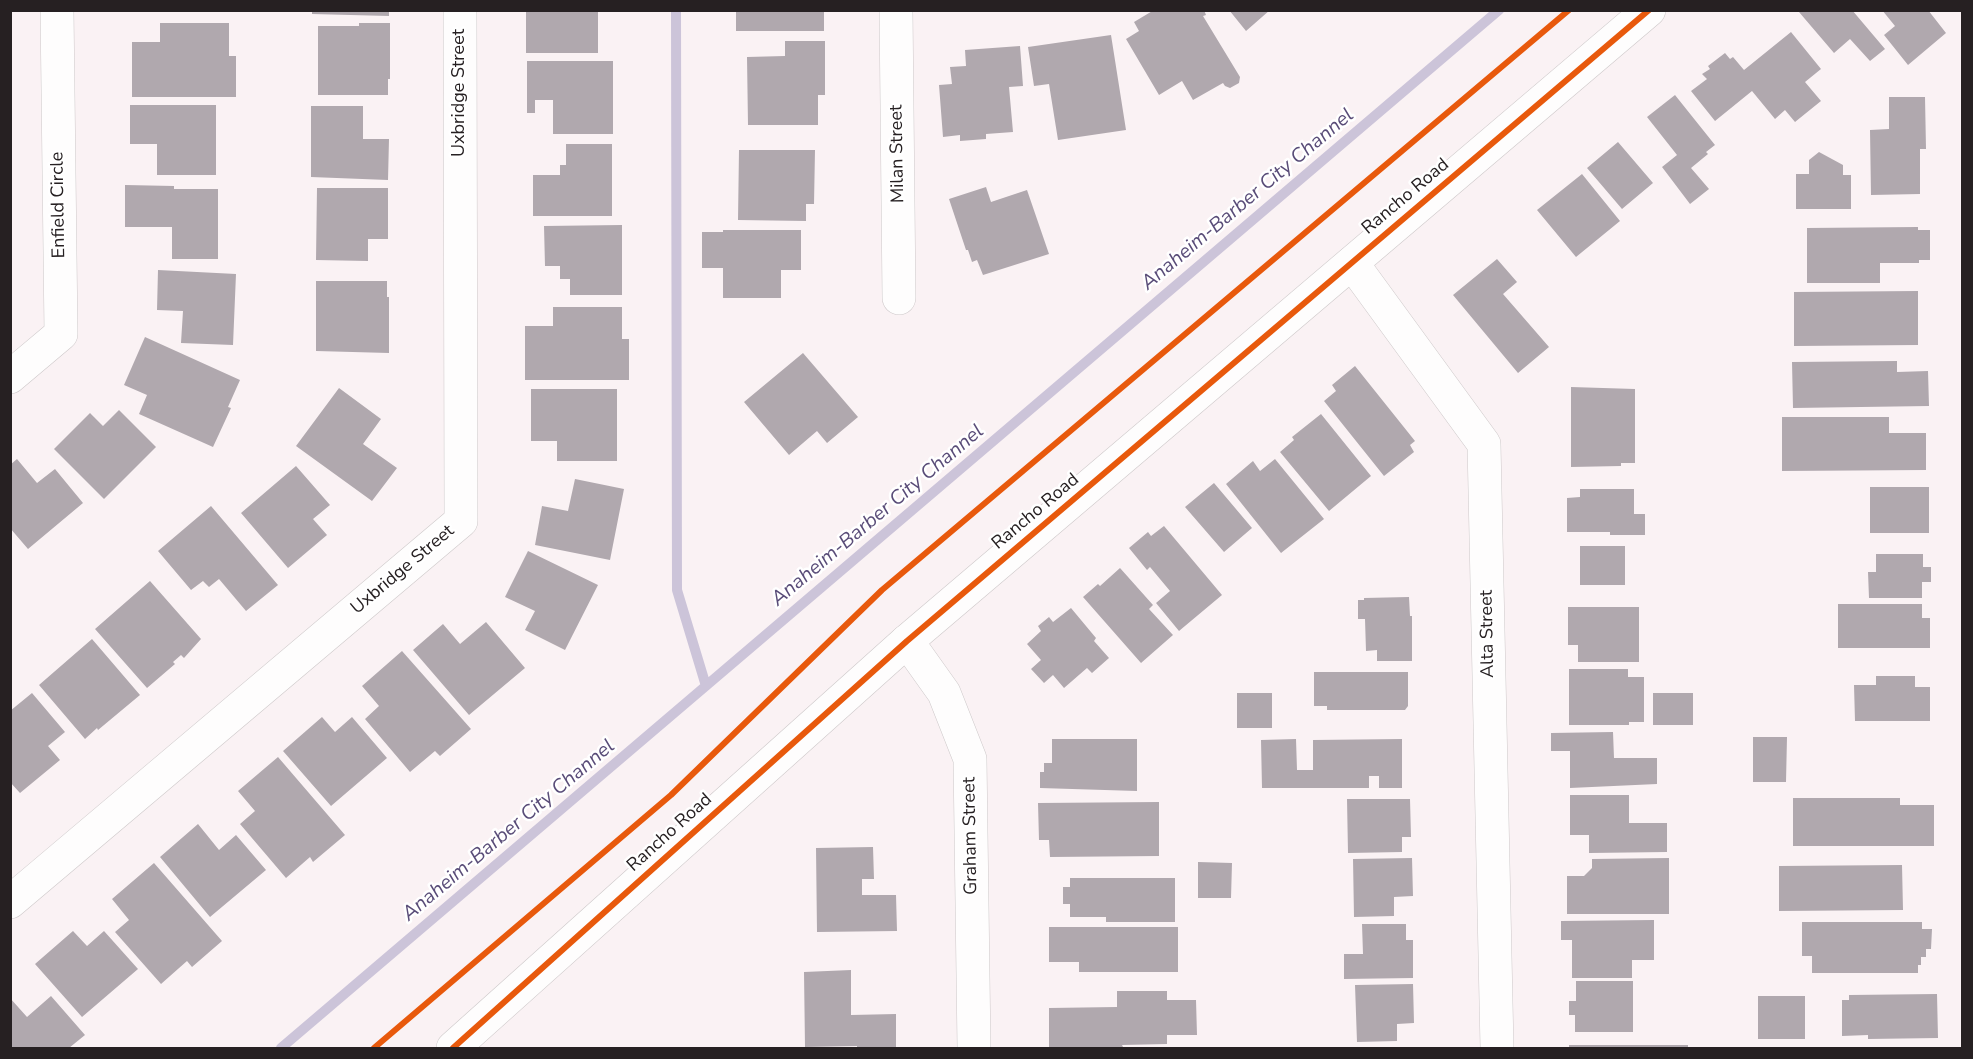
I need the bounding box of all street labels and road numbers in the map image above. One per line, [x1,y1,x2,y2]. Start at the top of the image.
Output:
street label: Uxbridge Street [449,29,471,157]
street label: Milan Street [886,105,910,203]
street label: Enfield Circle [47,152,71,258]
street label: Rancho Road [1358,154,1454,240]
street label: Rancho Road [988,469,1084,555]
street label: Uxbridge Street [347,521,459,619]
street label: Alta Street [1476,590,1500,678]
street label: Graham Street [959,777,983,895]
street label: Rancho Road [623,789,717,877]

